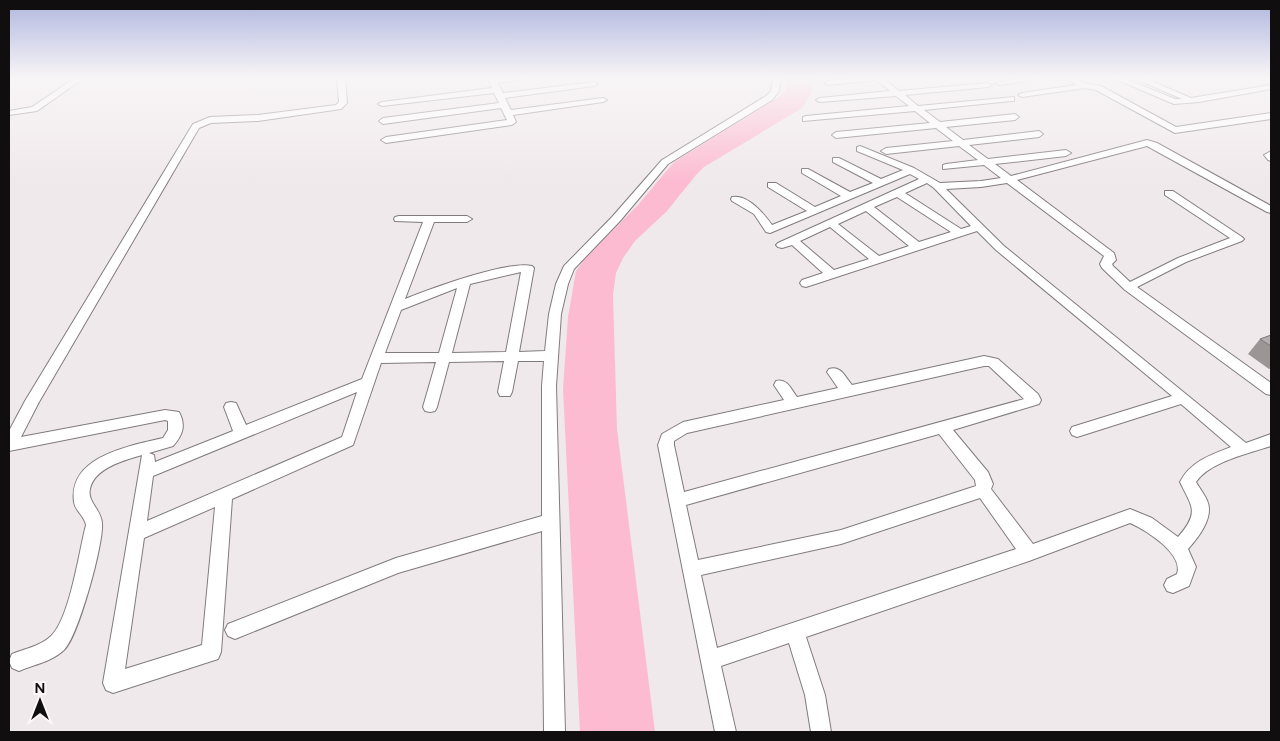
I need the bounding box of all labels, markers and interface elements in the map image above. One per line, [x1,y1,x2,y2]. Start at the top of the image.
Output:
north arrow [15,676,65,726]
text: N [35,680,45,697]

